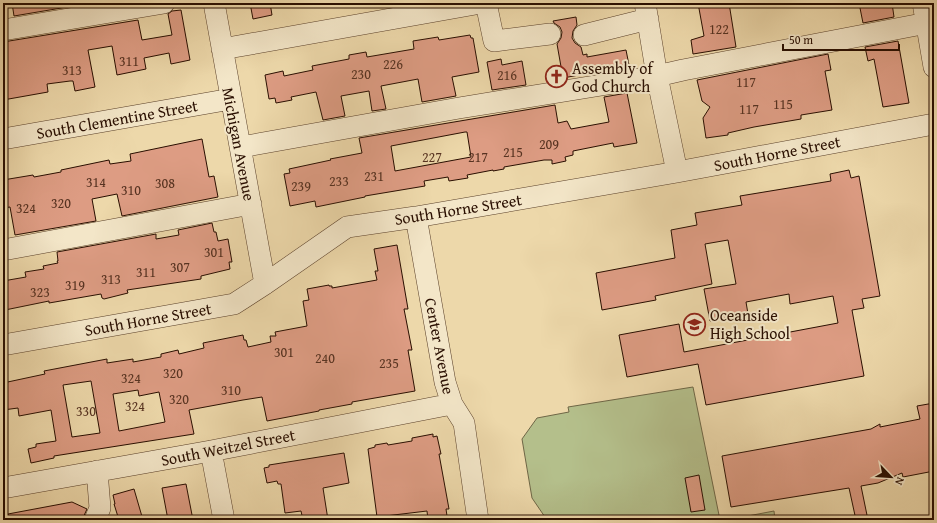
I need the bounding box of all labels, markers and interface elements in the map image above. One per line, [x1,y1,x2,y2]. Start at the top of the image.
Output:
house number: 122 [709,19,729,39]
scale bar [783,26,899,52]
text: 50 m [789,31,813,48]
house number: 311 [119,51,139,71]
house number: 226 [383,54,403,74]
place label: Assembly of God Church [572,56,654,98]
house number: 313 [62,60,82,80]
house number: 230 [351,64,371,84]
church icon: Assembly of God Church [544,64,570,90]
house number: 216 [497,65,517,85]
house number: 117 [736,72,756,92]
street label: Michigan Avenue [216,85,262,203]
street label: South Clementine Street [34,93,200,145]
house number: 115 [773,94,793,114]
house number: 117 [739,99,759,119]
street label: South Horne Street [712,129,843,177]
house number: 209 [539,134,559,154]
house number: 215 [503,142,523,162]
house number: 227 [422,147,442,167]
house number: 217 [468,147,488,167]
house number: 231 [364,166,384,186]
house number: 233 [329,171,349,191]
house number: 314 [86,172,106,192]
house number: 308 [155,173,175,193]
house number: 239 [291,176,311,196]
house number: 310 [121,180,141,200]
street label: South Horne Street [393,187,524,231]
house number: 320 [51,193,71,213]
house number: 324 [16,198,36,218]
house number: 301 [204,242,224,262]
house number: 307 [170,257,190,277]
house number: 311 [136,262,156,282]
house number: 313 [101,269,121,289]
house number: 319 [65,275,85,295]
house number: 323 [30,282,50,302]
street label: South Horne Street [83,296,214,342]
street label: Center Avenue [419,296,461,396]
place label: Oceanside High School [710,303,791,345]
school or university icon: Oceanside High School [681,311,707,337]
house number: 301 [274,342,294,362]
house number: 240 [315,348,335,368]
house number: 235 [379,353,399,373]
house number: 320 [163,363,183,383]
house number: 324 [121,368,141,388]
house number: 310 [221,380,241,400]
house number: 320 [169,389,189,409]
house number: 324 [125,396,145,416]
house number: 330 [76,401,96,421]
street label: South Weitzel Street [159,422,298,472]
north arrow [871,457,911,497]
text: N [891,475,909,489]

